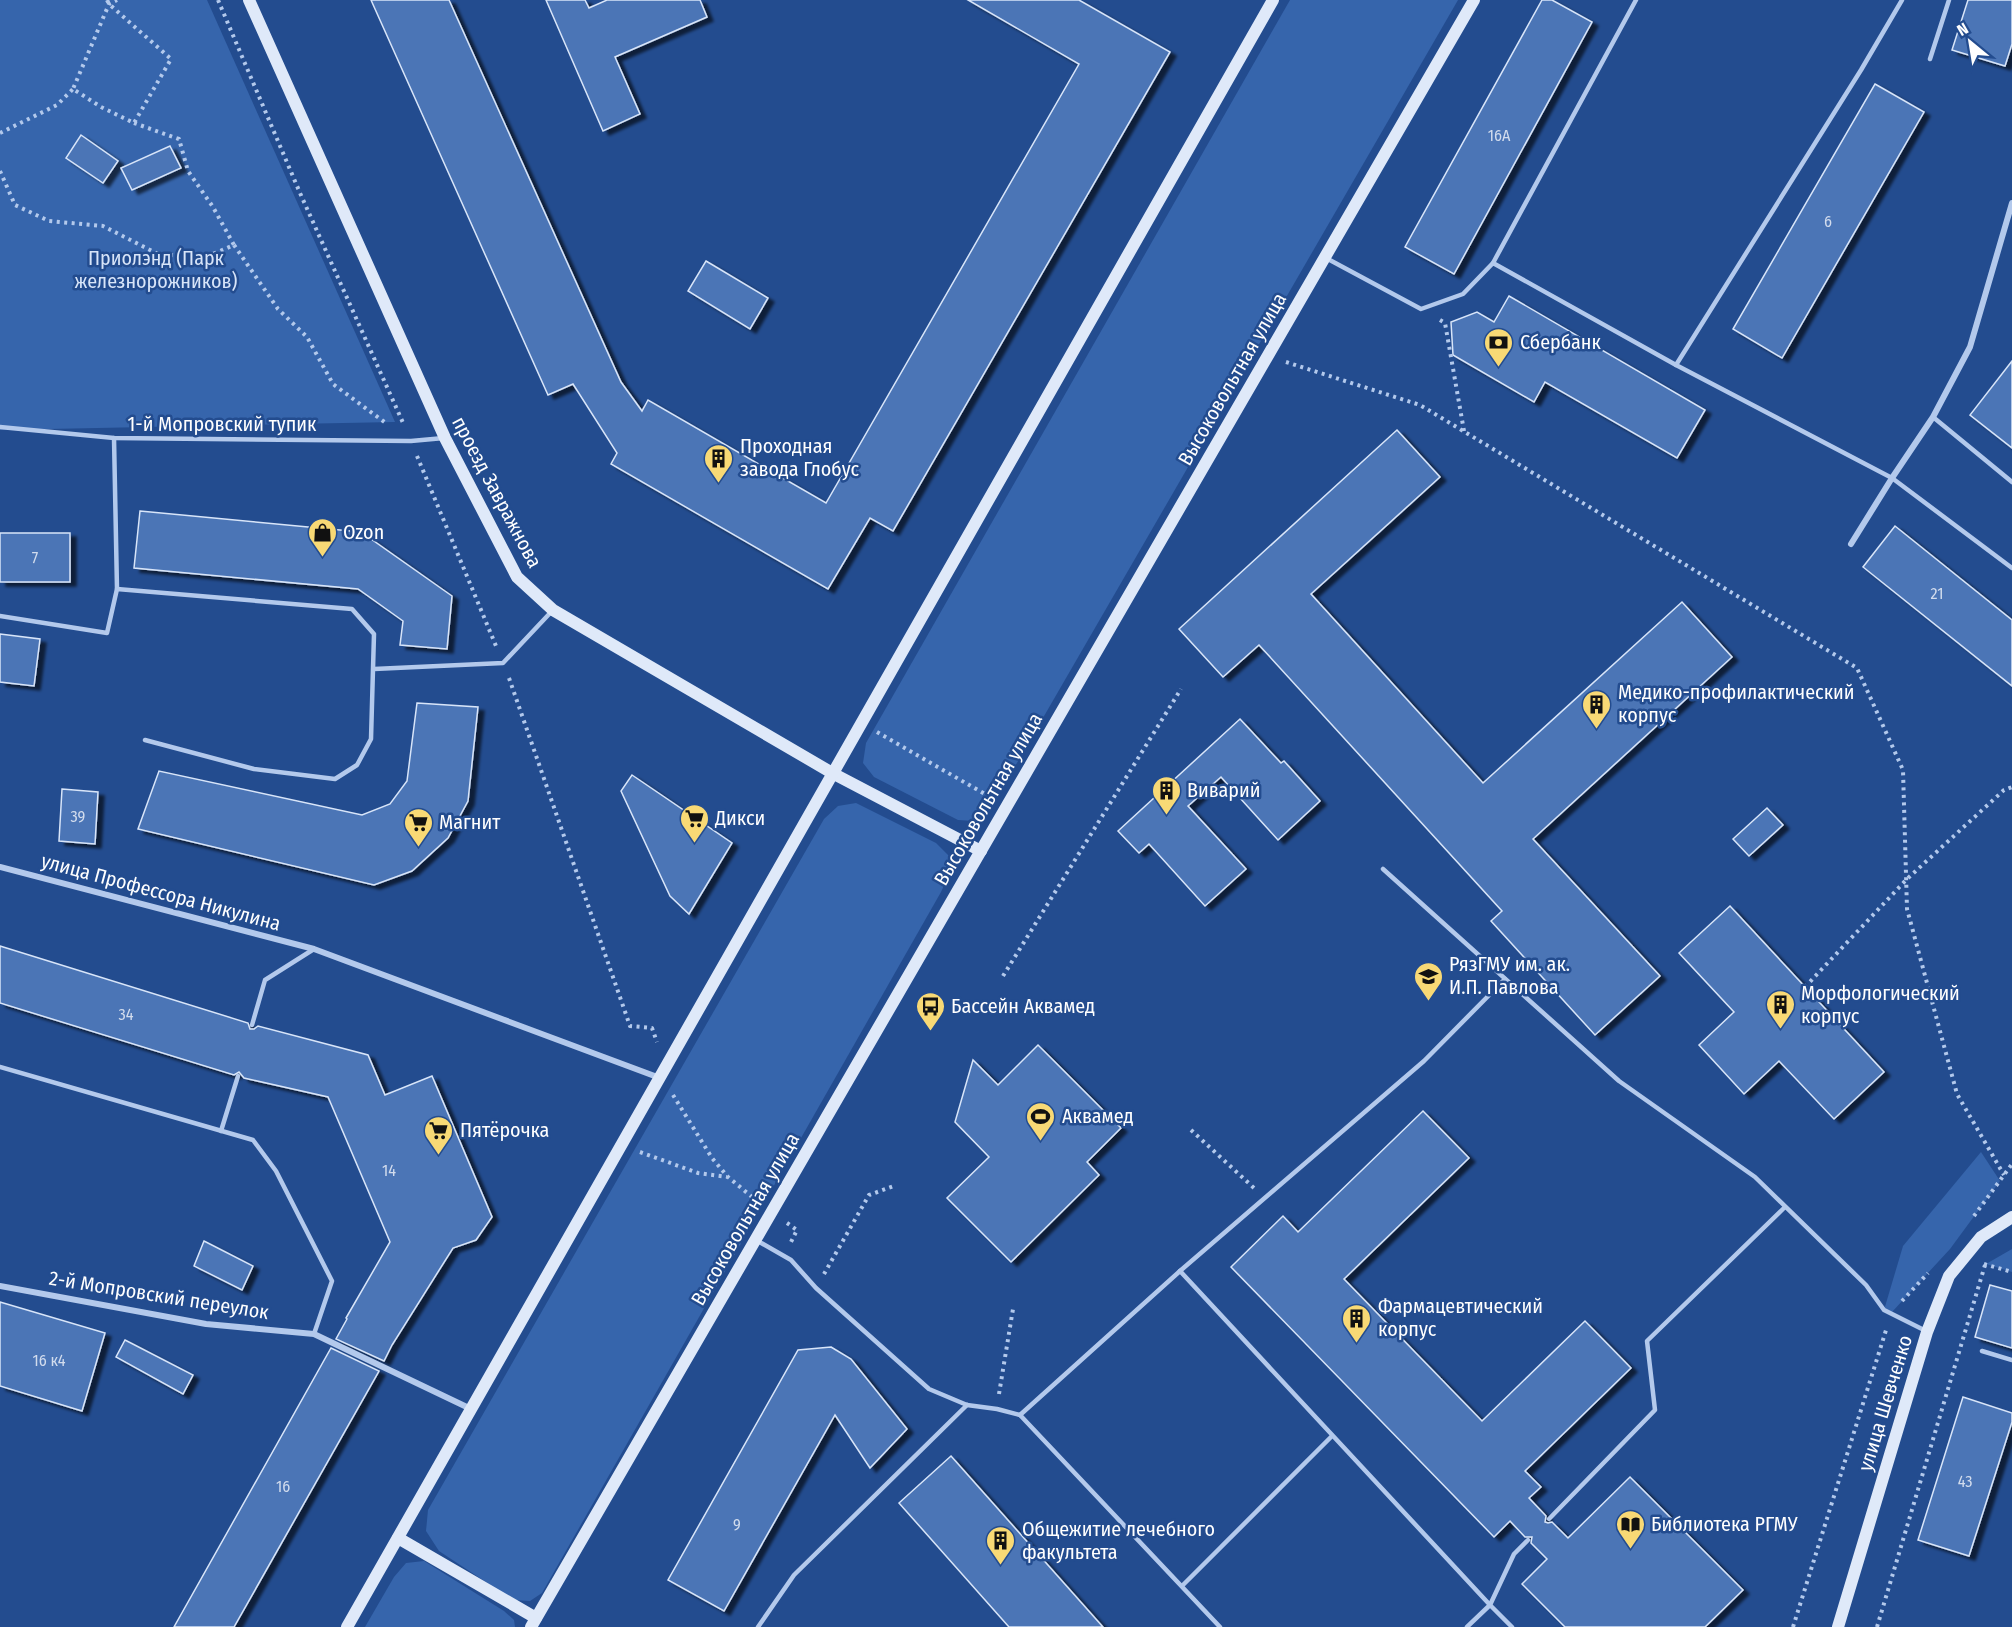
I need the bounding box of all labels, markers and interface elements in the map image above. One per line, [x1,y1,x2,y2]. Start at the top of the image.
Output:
north arrow [1940,12,2000,72]
text: N [1954,19,1972,40]
house number: 16А [1488,126,1511,145]
house number: 6 [1824,212,1832,231]
park label: Приолэнд (Парк железнорожников) [75,246,238,293]
street label: Высоковольтная улица [1173,289,1291,469]
bank icon: Сбербанк [1483,326,1515,368]
place label: Сбербанк [1520,330,1601,354]
street label: 1-й Мопровский тупик [128,412,317,436]
street label: проезд Завражнова [447,412,547,572]
place label: Проходная завода Глобус [740,434,859,481]
building icon: Проходная завода Глобус [703,442,735,484]
shop icon: Ozon [306,516,338,558]
place label: Ozon [343,520,384,544]
house number: 7 [32,548,39,567]
house number: 21 [1931,584,1943,603]
place label: Медико-профилактический корпус [1618,680,1855,727]
building icon: Медико-профилактический корпус [1581,688,1613,730]
street label: Высоковольтная улица [929,709,1047,889]
building icon: Виварий [1150,774,1182,816]
place label: Виварий [1187,778,1260,802]
supermarket icon: Дикси [678,802,710,844]
supermarket icon: Магнит [402,806,434,848]
place label: Дикси [714,806,765,830]
house number: 39 [71,807,86,826]
place label: Магнит [439,810,501,834]
street label: улица Профессора Никулина [39,848,283,936]
place label: РязГМУ им. ак. И.П. Павлова [1449,952,1570,999]
school or university icon: РязГМУ им. ак. И.П. Павлова [1412,960,1444,1002]
place label: Морфологический корпус [1801,981,1960,1028]
building icon: Морфологический корпус [1764,988,1796,1030]
bus stop icon: Бассейн Аквамед [914,990,946,1032]
place label: Бассейн Аквамед [951,994,1095,1018]
house number: 34 [119,1005,134,1024]
sports icon: Аквамед [1025,1100,1057,1142]
place label: Аквамед [1062,1104,1133,1128]
supermarket icon: Пятёрочка [423,1114,455,1156]
place label: Пятёрочка [460,1118,549,1142]
street label: Высоковольтная улица [686,1129,804,1309]
house number: 14 [382,1161,396,1180]
street label: 2-й Мопровский переулок [47,1266,271,1324]
place label: Фармацевтический корпус [1378,1294,1543,1341]
building icon: Фармацевтический корпус [1341,1302,1373,1344]
street label: улица Шевченко [1853,1332,1917,1474]
house number: 16 к4 [33,1351,66,1370]
house number: 43 [1958,1472,1972,1491]
house number: 16 [276,1477,290,1496]
library icon: Библиотека РГМУ [1614,1508,1646,1550]
place label: Библиотека РГМУ [1651,1512,1798,1536]
house number: 9 [733,1515,741,1534]
place label: Общежитие лечебного факультета [1022,1517,1215,1564]
building icon: Общежитие лечебного факультета [985,1524,1017,1566]

